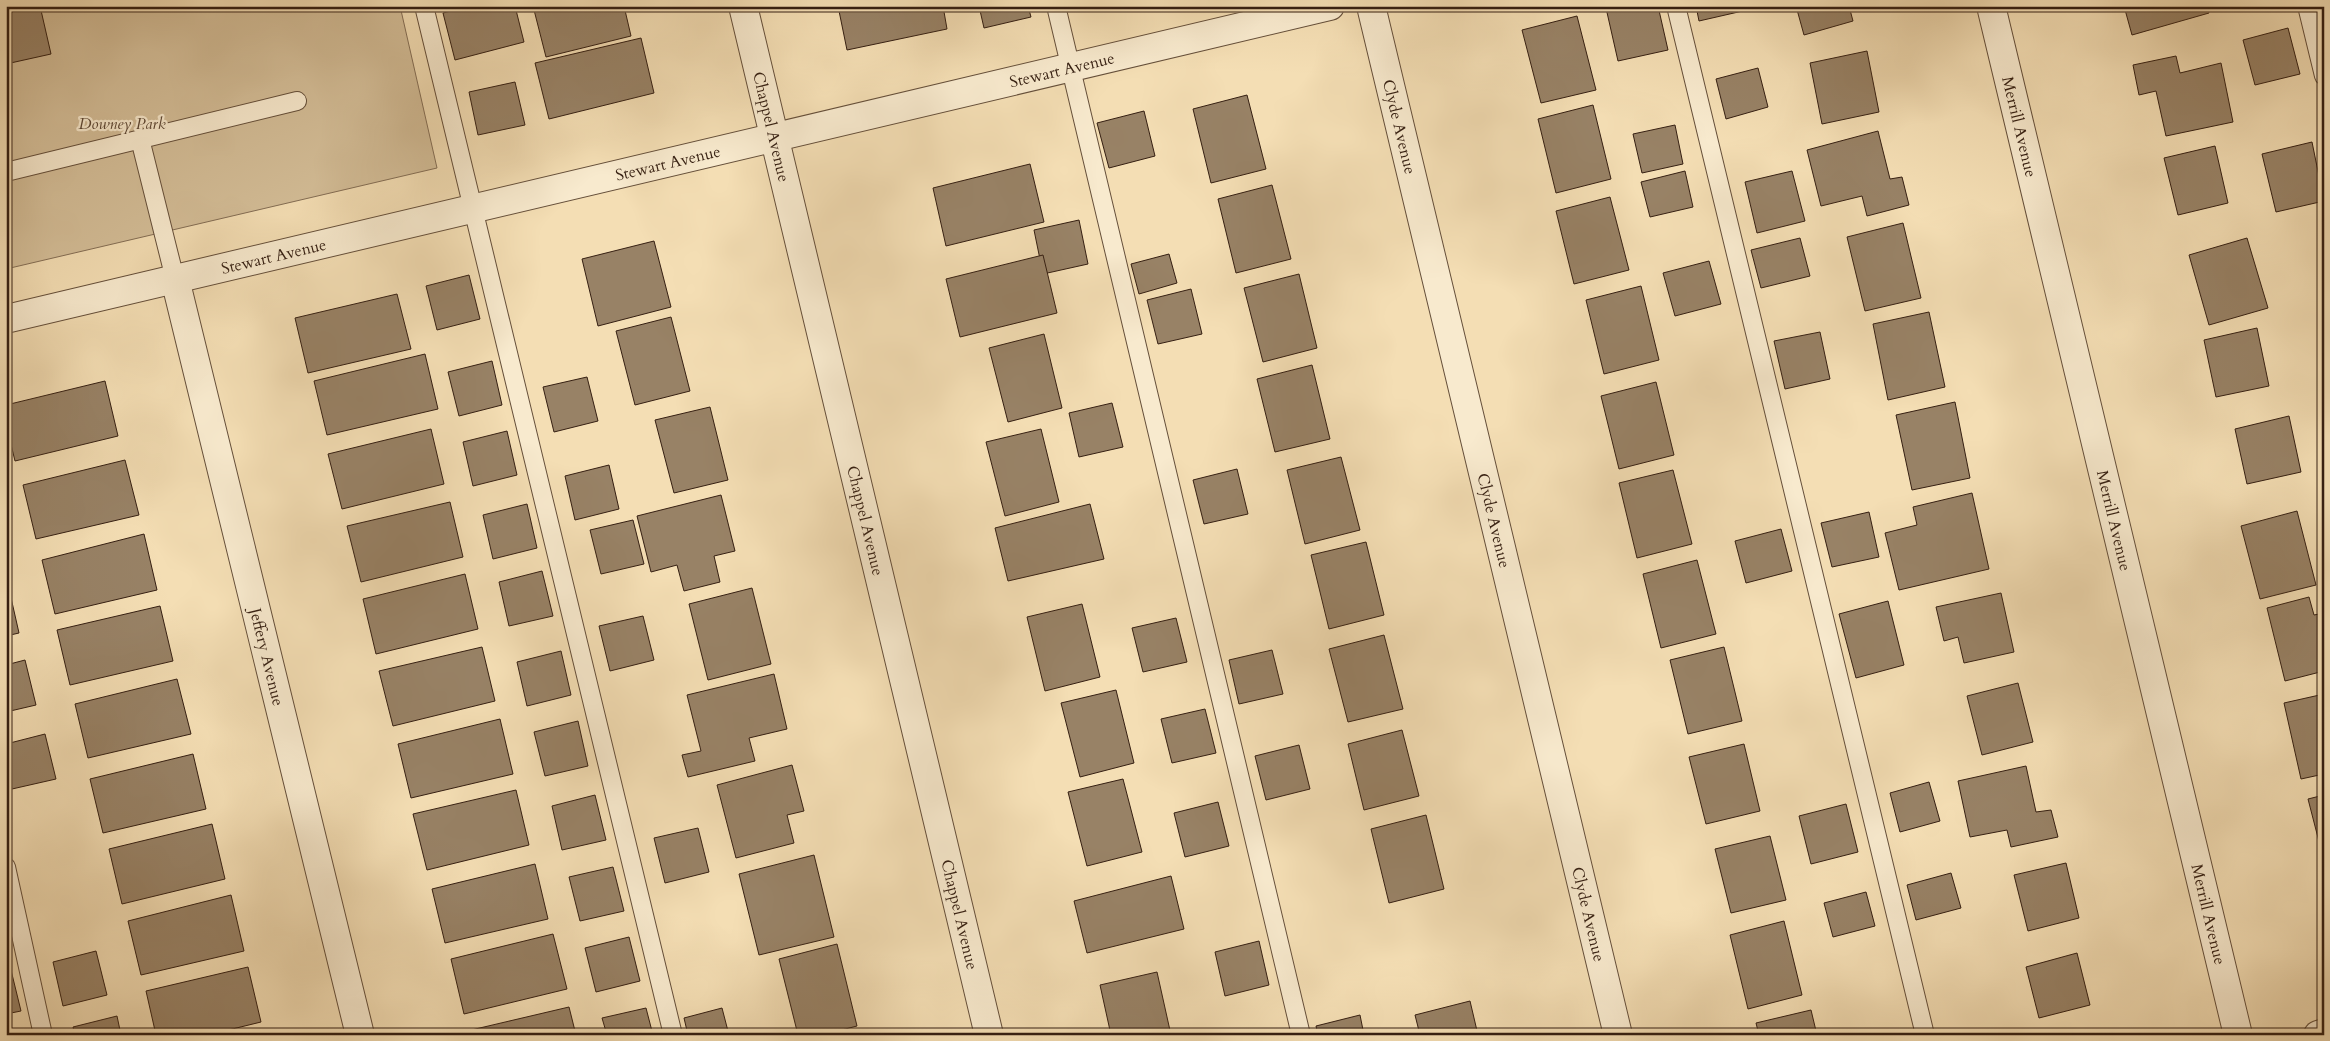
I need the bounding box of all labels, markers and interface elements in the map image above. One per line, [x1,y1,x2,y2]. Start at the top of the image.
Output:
street label: Stewart Avenue [1007,47,1117,93]
street label: Chappel Avenue [747,70,795,184]
street label: Merrill Avenue [1996,74,2042,179]
street label: Clyde Avenue [1377,77,1421,176]
park label: Downey Park [78,113,166,135]
street label: Stewart Avenue [613,140,723,187]
street label: Stewart Avenue [219,234,329,280]
street label: Chappel Avenue [841,463,889,578]
street label: Merrill Avenue [2091,468,2136,573]
street label: Clyde Avenue [1472,471,1515,570]
street label: Jeffery Avenue [243,604,289,708]
street label: Chappel Avenue [935,857,983,972]
street label: Merrill Avenue [2185,862,2231,967]
street label: Clyde Avenue [1566,865,1610,964]

